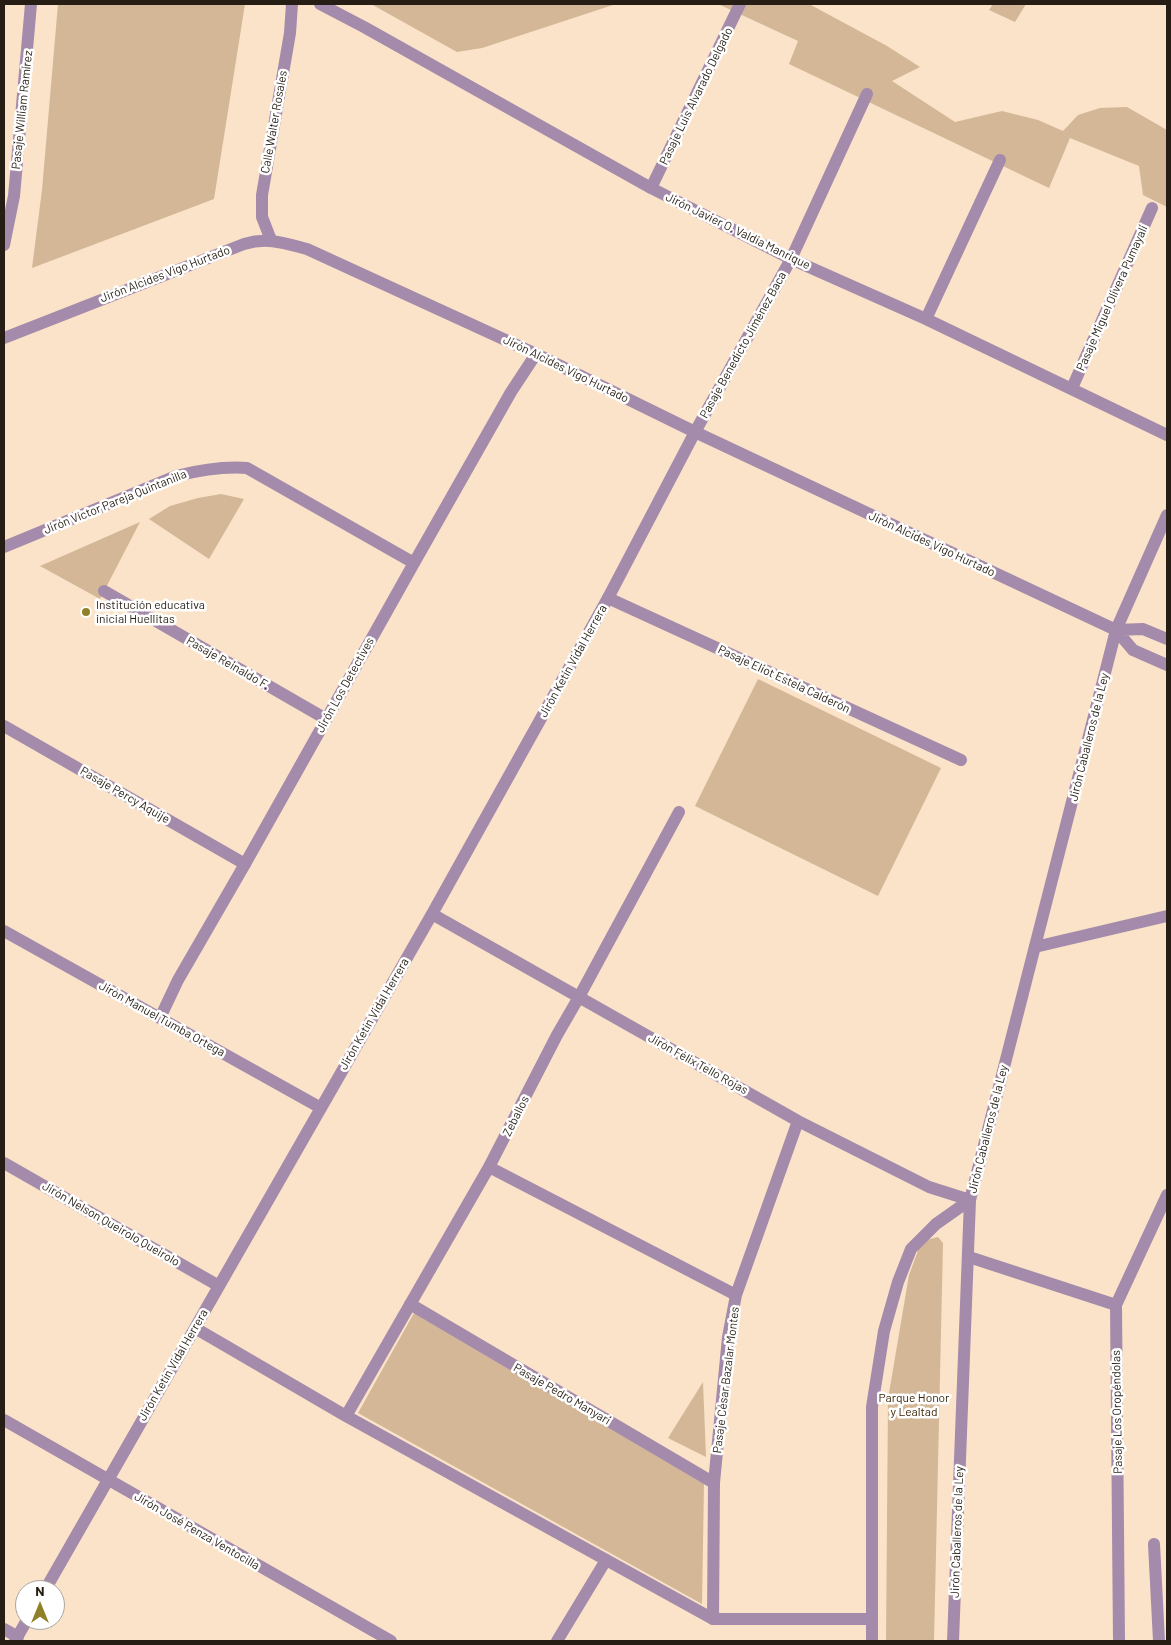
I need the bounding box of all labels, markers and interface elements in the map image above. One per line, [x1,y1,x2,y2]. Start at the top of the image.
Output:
street label: Pasaje Luis Alvarado Delgado [656,25,736,167]
street label: Pasaje William Ramírez [9,50,35,170]
street label: Calle Walter Rosales [258,69,290,175]
street label: Jirón Javier O. Valdia Manrique [663,190,813,272]
street label: Pasaje Miguel Olivera Pumayali [1073,223,1151,373]
street label: Jirón Alcides Vigo Hurtado [98,243,232,305]
street label: Pasaje Benedicto Jiménez Baca [697,269,789,421]
street label: Jirón Alcides Vigo Hurtado [501,332,631,406]
street label: Jirón Víctor Pareja Quintanilla [41,467,189,537]
street label: Jirón Alcides Vigo Hurtado [866,508,998,580]
place label: Institución educativa inicial Huellitas [96,598,205,626]
street label: Jirón Ketín Vidal Herrera [536,602,610,720]
marker: Institución educativa inicial Huellitas [80,606,92,618]
street label: Pasaje Reinaldo F. [184,633,272,693]
street label: Jirón Los Detectives [313,635,377,735]
street label: Pasaje Eliot Estela Calderón [716,642,852,716]
street label: Jirón Caballeros de la Ley [1066,671,1112,803]
street label: Pasaje Percy Aquije [78,764,172,826]
street label: Jirón Ketín Vidal Herrera [336,956,412,1072]
street label: Jirón Manuel Tumba Ortega [97,978,227,1060]
street label: Jirón Félix Tello Rojas [646,1031,750,1097]
street label: Jirón Caballeros de la Ley [965,1063,1011,1195]
street label: Zeballos [500,1093,532,1139]
street label: Jirón Nelson Queirolo Queirolo [40,1179,182,1269]
street label: Pasaje César Bazalar Montes [710,1306,742,1454]
street label: Jirón Ketín Vidal Herrera [135,1307,211,1423]
street label: Pasaje Los Oropéndolas [1109,1350,1125,1474]
street label: Pasaje Pedro Manyari [511,1360,613,1428]
park label: Parque Honor y Lealtad [879,1391,949,1419]
street label: Jirón Caballeros de la Ley [948,1466,966,1598]
street label: Jirón José Penza Ventocilla [132,1489,262,1573]
north arrow [15,1580,65,1630]
text: N [35,1582,45,1599]

